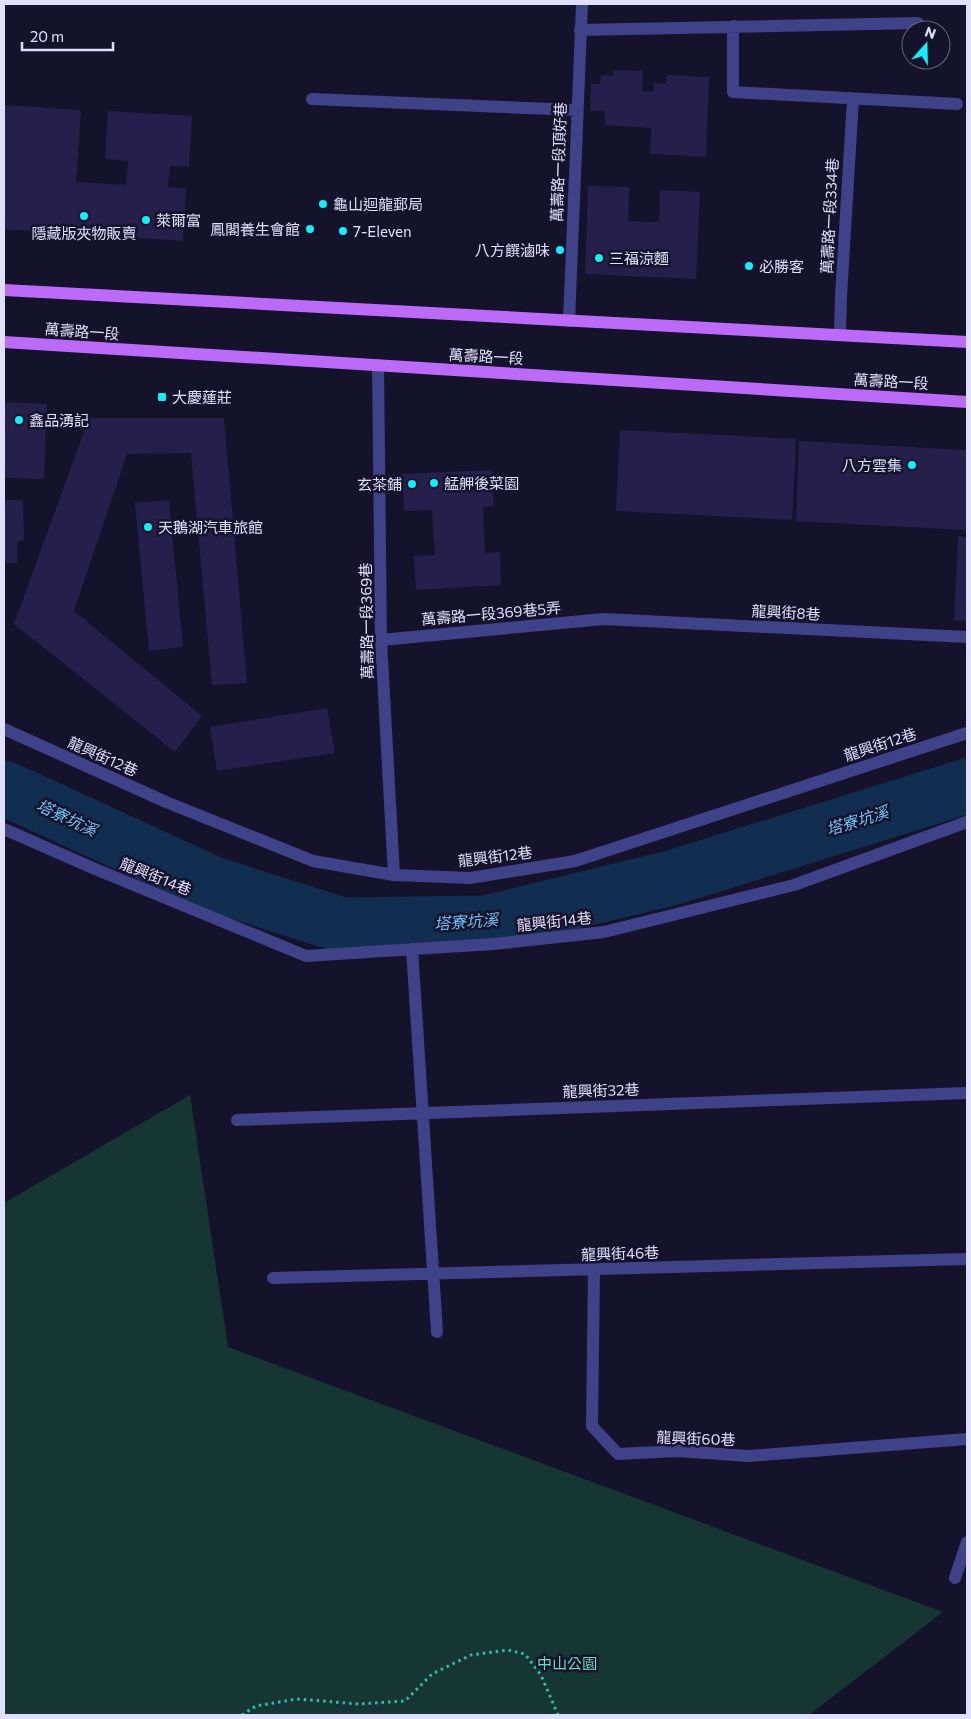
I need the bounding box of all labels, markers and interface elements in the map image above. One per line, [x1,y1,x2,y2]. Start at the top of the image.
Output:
scale bar [22,20,114,52]
north arrow [901,20,951,70]
text: N [923,23,938,42]
text: 20 m [30,27,64,45]
street label: 萬壽路一段頂好巷 [547,102,569,222]
street label: 萬壽路一段334巷 [817,158,841,274]
place label: 龜山迴龍郵局 [333,195,423,213]
marker: 龜山迴龍郵局 [317,198,329,210]
marker: 隱藏版夾物販賣 [78,210,90,222]
place label: 萊爾富 [156,211,201,229]
marker: 萊爾富 [140,214,152,226]
place label: 鳳閣養生會館 [210,220,300,238]
place label: 7-Eleven [353,222,412,240]
marker: 鳳閣養生會館 [304,223,316,235]
place label: 隱藏版夾物販賣 [31,224,137,242]
marker: 7-Eleven [337,225,349,237]
place label: 八方饌滷味 [475,241,550,259]
marker: 八方饌滷味 [554,244,566,256]
place label: 三福涼麵 [609,249,669,267]
marker: 三福涼麵 [593,252,605,264]
place label: 必勝客 [759,257,804,275]
marker: 必勝客 [743,260,755,272]
street label: 萬壽路一段 [44,319,120,343]
street label: 萬壽路一段 [448,345,524,367]
street label: 萬壽路一段 [853,370,929,392]
place label: 大慶蓮莊 [172,388,232,406]
marker: 大慶蓮莊 [156,391,168,403]
place label: 鑫品湧記 [29,411,89,429]
marker: 鑫品湧記 [13,414,25,426]
place label: 八方雲集 [842,456,902,474]
marker: 八方雲集 [906,459,918,471]
place label: 艋舺後菜園 [444,474,519,492]
place label: 玄茶鋪 [357,475,402,493]
marker: 艋舺後菜園 [428,477,440,489]
marker: 玄茶鋪 [406,478,418,490]
place label: 天鵝湖汽車旅館 [158,518,263,536]
marker: 天鵝湖汽車旅館 [142,521,154,533]
street label: 萬壽路一段369巷 [356,563,376,679]
street label: 萬壽路一段369巷5弄 [420,598,562,628]
street label: 龍興街8巷 [751,601,821,623]
street label: 龍興街12巷 [842,724,918,764]
street label: 龍興街12巷 [65,733,141,779]
water label: 塔寮坑溪 [34,795,102,840]
water label: 塔寮坑溪 [824,801,892,838]
street label: 龍興街12巷 [457,843,533,869]
street label: 龍興街14巷 [118,854,194,898]
street label: 龍興街14巷 [516,908,592,934]
water label: 塔寮坑溪 [433,909,501,933]
street label: 龍興街32巷 [562,1080,640,1100]
street label: 龍興街46巷 [581,1243,659,1263]
street label: 龍興街60巷 [656,1428,736,1448]
park label: 中山公園 [537,1654,597,1672]

